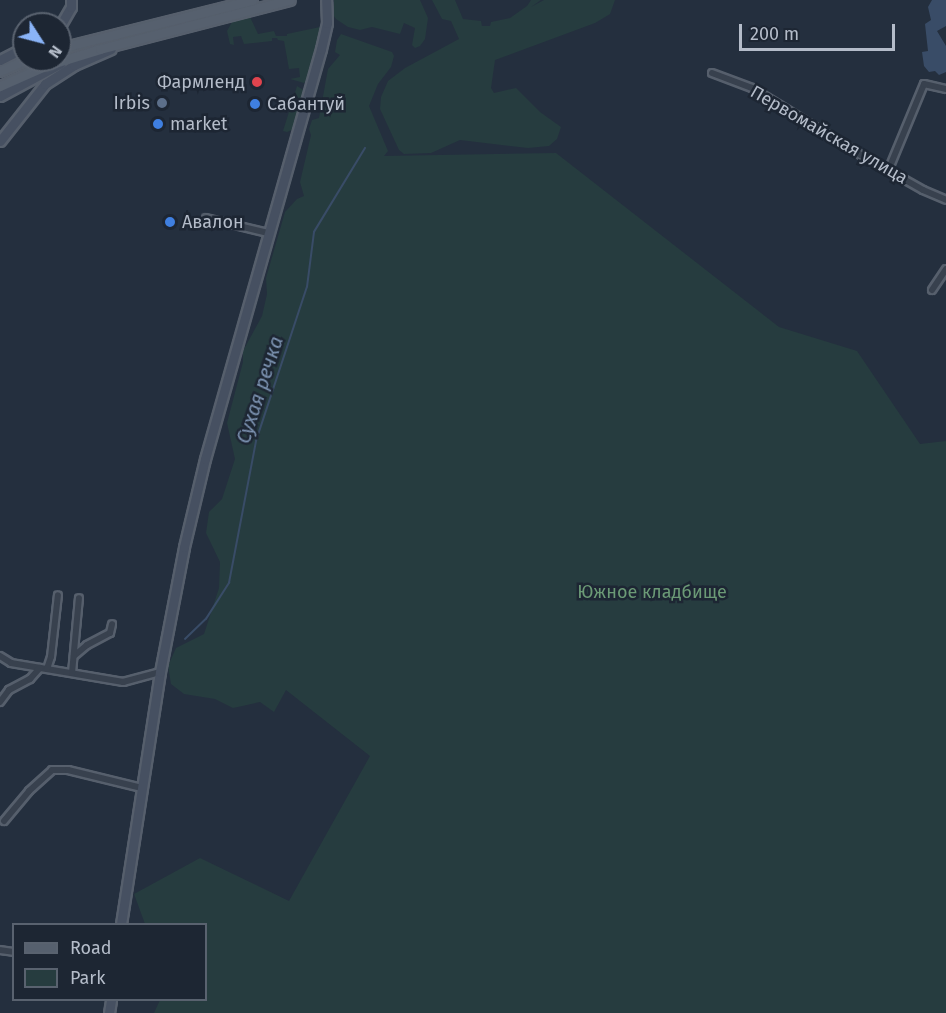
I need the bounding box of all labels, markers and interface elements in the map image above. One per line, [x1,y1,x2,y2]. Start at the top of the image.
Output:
north arrow [12,12,72,72]
scale bar [742,12,898,50]
text: 200 m [750,23,799,45]
text: N [45,42,66,62]
place label: Фармленд [157,71,245,93]
marker: Фармленд [250,75,264,89]
street label: Первомайская улица [746,81,912,189]
place label: Irbis [114,92,150,114]
place label: Сабантуй [267,93,345,115]
marker: Irbis [155,96,169,110]
marker: Сабантуй [248,97,262,111]
place label: market [170,113,228,135]
marker: market [151,117,165,131]
place label: Авалон [182,211,244,233]
marker: Авалон [163,215,177,229]
water label: Сухая речка [231,333,289,447]
park label: Южное кладбище [577,581,727,603]
legend [12,923,207,1001]
text: Road [70,937,112,959]
text: Park [70,967,105,989]

